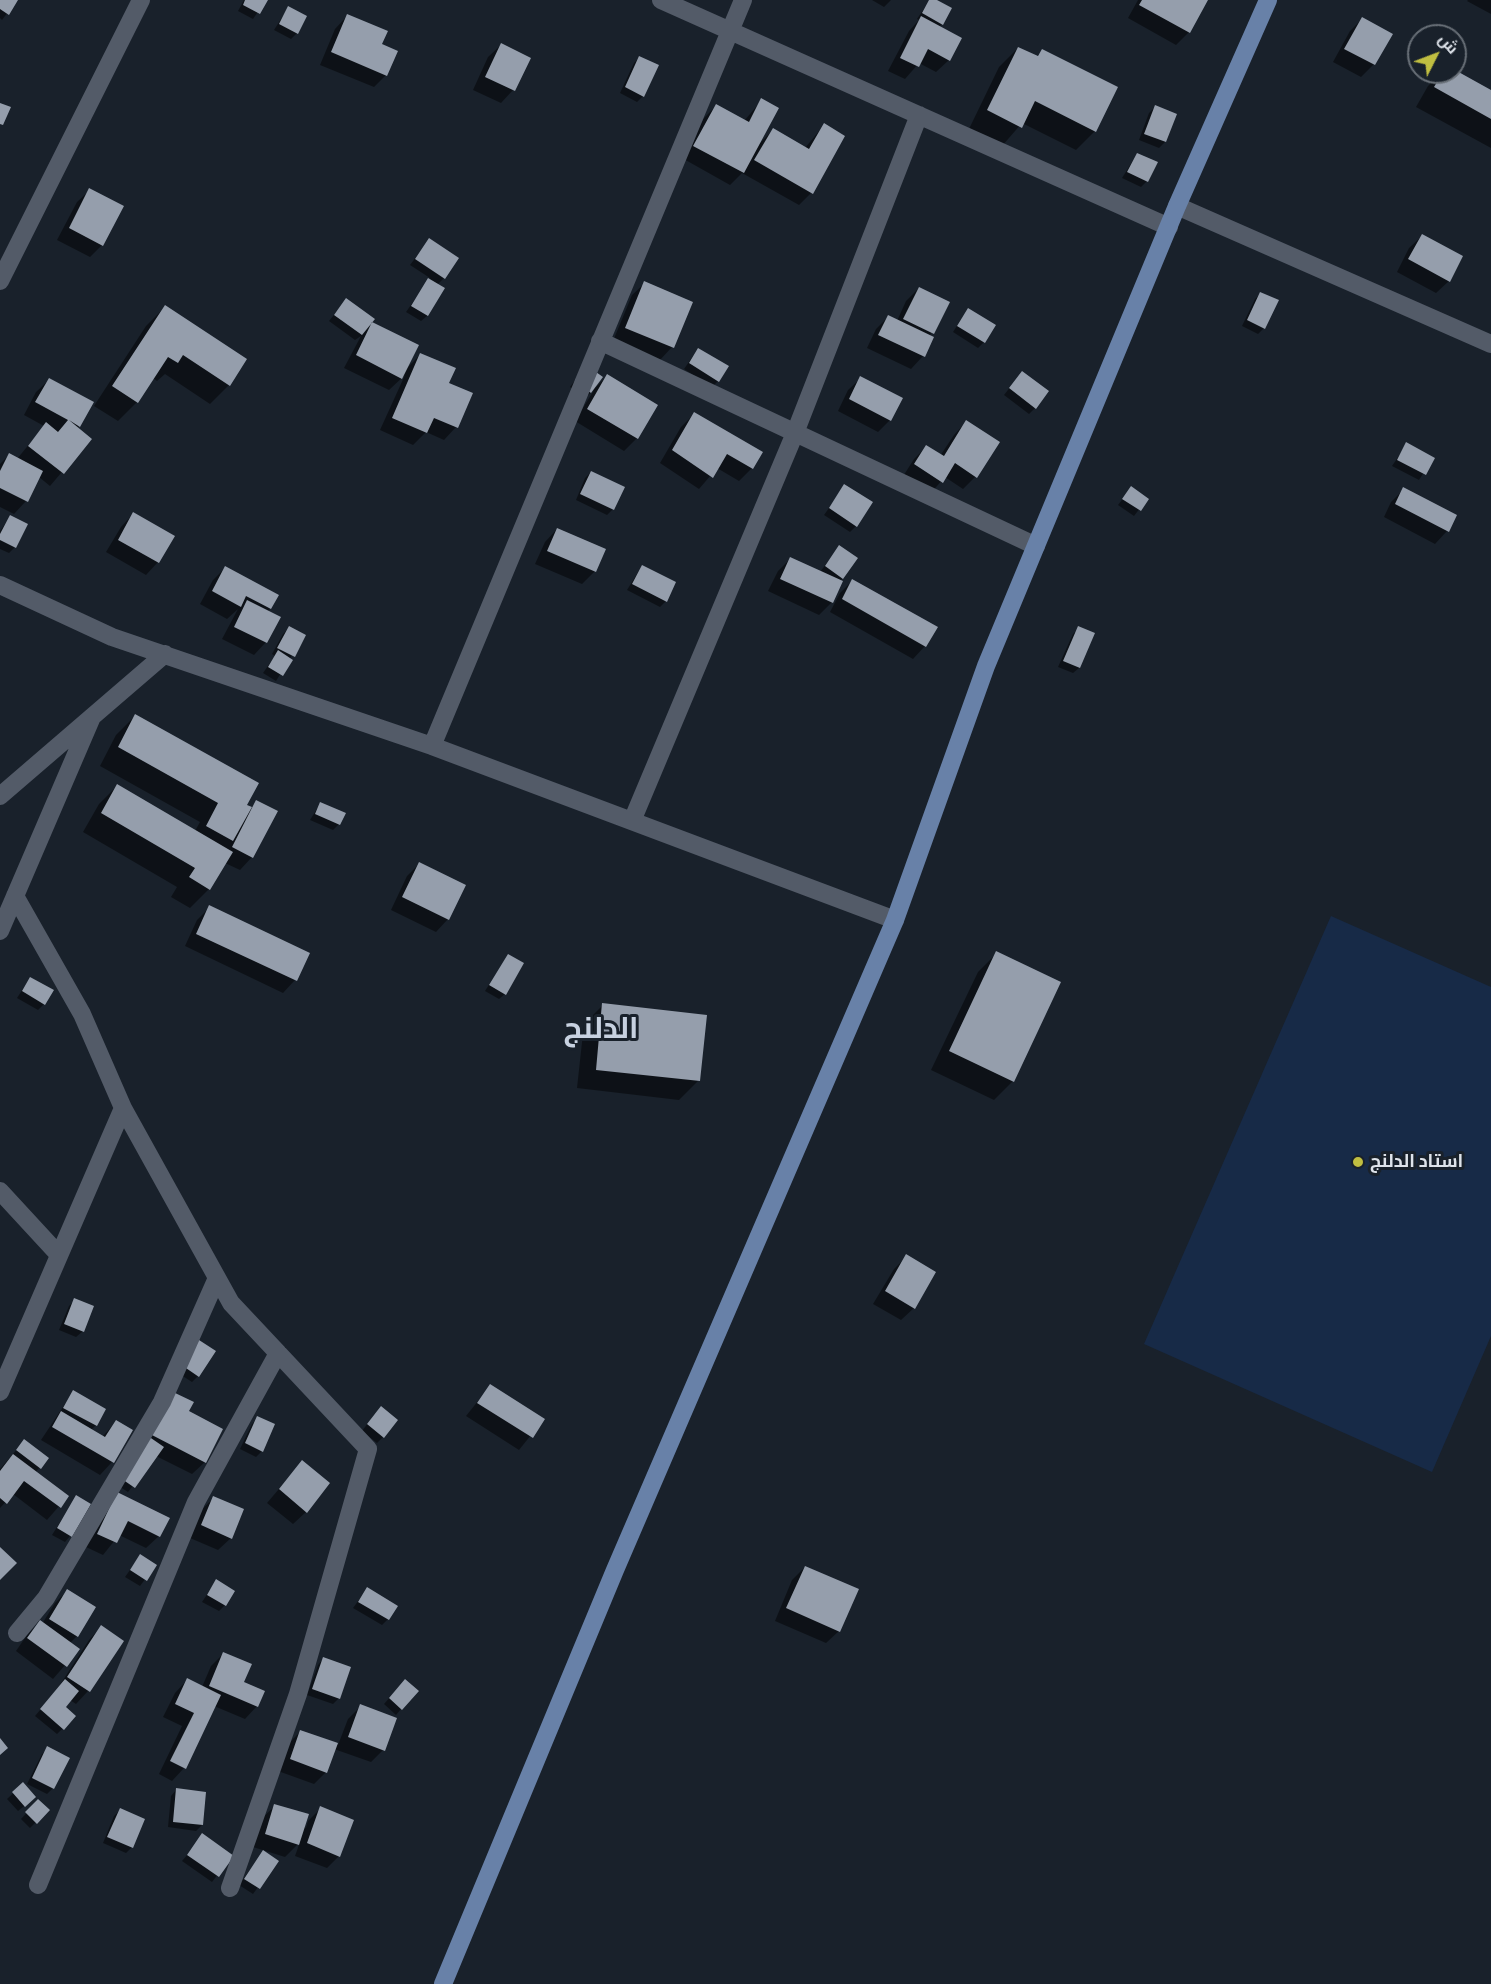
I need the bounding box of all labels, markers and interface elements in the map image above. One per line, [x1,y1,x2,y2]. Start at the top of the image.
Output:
north arrow [1407,24,1467,84]
text: ش [1435,29,1463,58]
district label: الدلنج [564,1011,638,1047]
place label: استاد الدلنج [1370,1151,1463,1173]
marker: استاد الدلنج [1351,1155,1365,1169]

